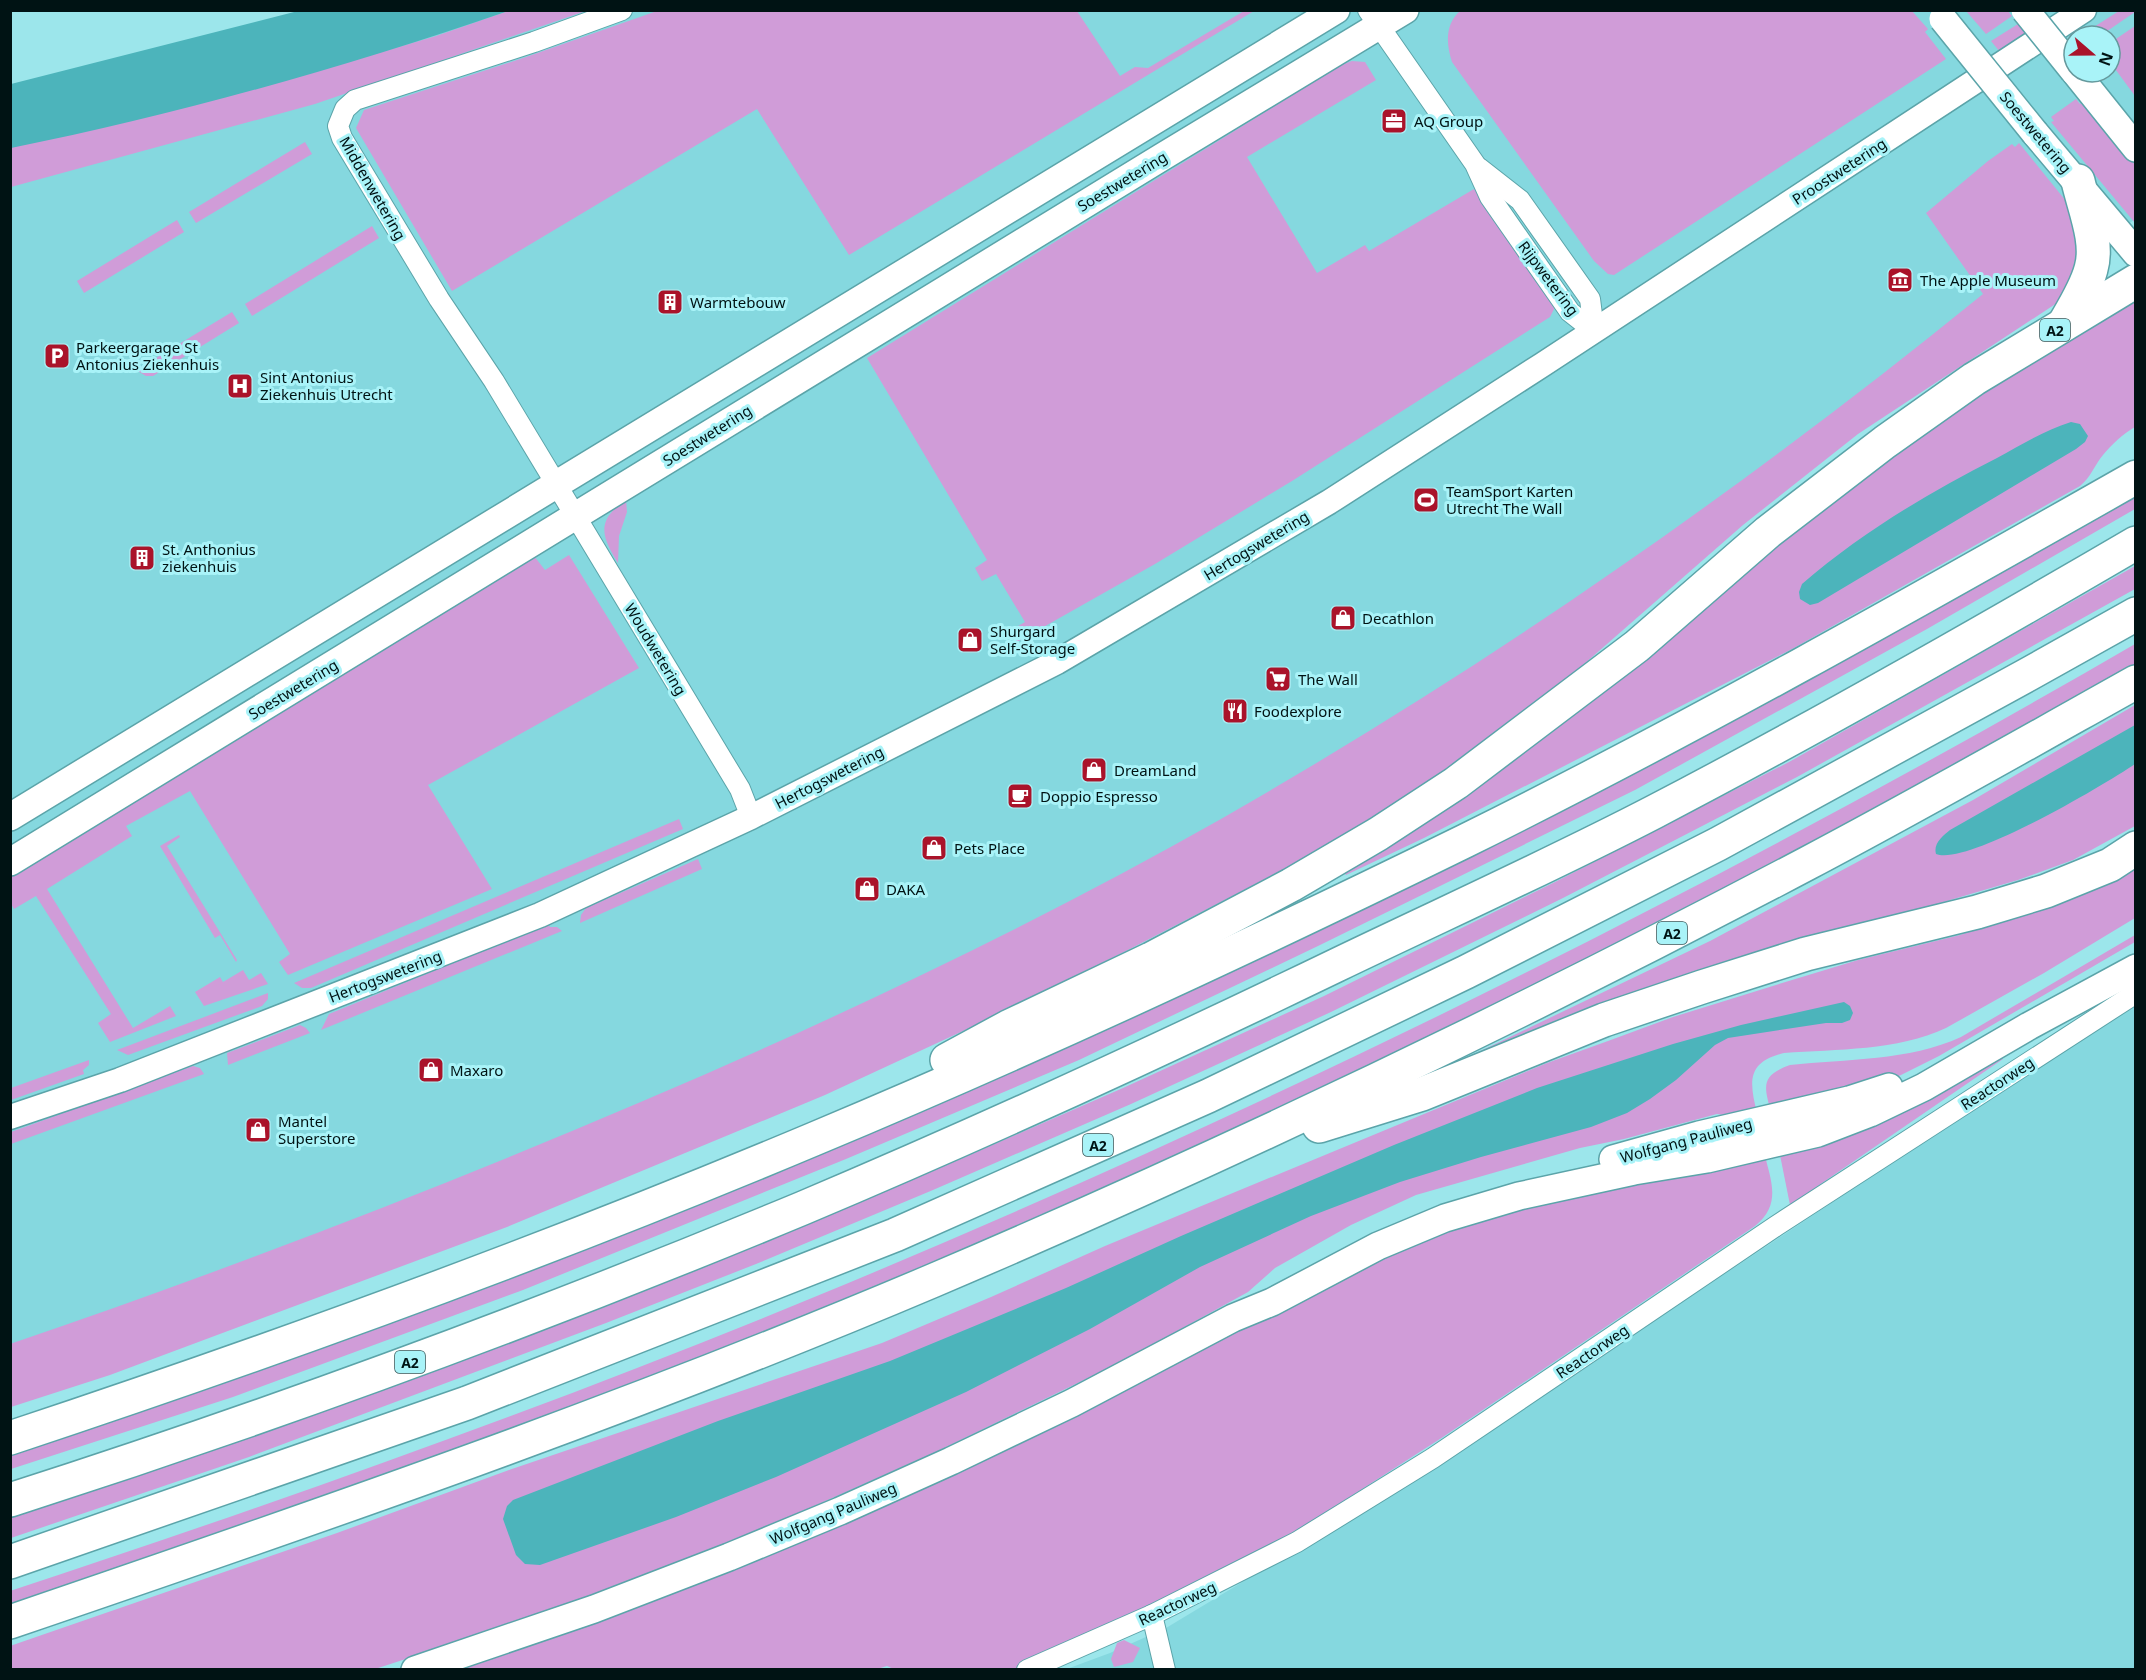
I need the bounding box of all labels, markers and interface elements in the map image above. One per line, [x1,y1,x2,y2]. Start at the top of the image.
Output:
north arrow [2062,24,2122,84]
text: N [2094,49,2119,69]
street label: Soestwetering [1996,87,2076,177]
office icon: AQ Group [1379,106,1409,136]
place label: AQ Group [1414,111,1483,131]
street label: Middenwetering [335,133,411,243]
street label: Proostwetering [1788,133,1890,209]
street label: Soestwetering [1074,146,1170,216]
street label: Rijpwetering [1514,237,1584,319]
museum icon: The Apple Museum [1885,265,1915,295]
place label: The Apple Museum [1920,270,2056,290]
building icon: Warmtebouw [655,287,685,317]
place label: Warmtebouw [690,292,786,312]
road number: A2 [2040,319,2070,341]
place label: Parkeergarage St Antonius Ziekenhuis [76,337,219,374]
parking icon: Parkeergarage St Antonius Ziekenhuis [42,341,72,371]
place label: Sint Antonius Ziekenhuis Utrecht [260,367,393,404]
hospital icon: Sint Antonius Ziekenhuis Utrecht [225,371,255,401]
street label: Soestwetering [659,400,755,470]
place label: TeamSport Karten Utrecht The Wall [1446,481,1573,518]
sports icon: TeamSport Karten Utrecht The Wall [1411,485,1441,515]
street label: Hertogswetering [1200,506,1312,584]
place label: St. Anthonius ziekenhuis [162,539,256,576]
building icon: St. Anthonius ziekenhuis [127,543,157,573]
street label: Woudwetering [621,599,691,699]
shop icon: Decathlon [1328,603,1358,633]
place label: Decathlon [1362,608,1434,628]
place label: Shurgard Self-Storage [990,621,1075,658]
shop icon: Shurgard Self-Storage [955,625,985,655]
street label: Soestwetering [245,654,341,724]
supermarket icon: The Wall [1263,664,1293,694]
place label: The Wall [1298,669,1358,689]
restaurant icon: Foodexplore [1220,696,1250,726]
place label: Foodexplore [1254,701,1342,721]
street label: Hertogswetering [771,741,887,813]
shop icon: DreamLand [1079,755,1109,785]
place label: DreamLand [1114,760,1197,780]
cafe icon: Doppio Espresso [1005,781,1035,811]
place label: Doppio Espresso [1040,786,1158,806]
shop icon: Pets Place [919,833,949,863]
place label: Pets Place [954,838,1025,858]
shop icon: DAKA [852,874,882,904]
place label: DAKA [886,879,926,899]
road number: A2 [1657,922,1687,944]
street label: Hertogswetering [326,945,444,1007]
street label: Reactorweg [1957,1052,2037,1114]
shop icon: Maxaro [416,1055,446,1085]
place label: Maxaro [450,1060,503,1080]
place label: Mantel Superstore [278,1111,355,1148]
street label: Wolfgang Pauliweg [1618,1113,1754,1167]
shop icon: Mantel Superstore [243,1115,273,1145]
road number: A2 [1083,1134,1113,1156]
street label: Reactorweg [1552,1319,1632,1383]
road number: A2 [395,1351,425,1373]
street label: Wolfgang Pauliweg [767,1477,899,1549]
street label: Reactorweg [1135,1576,1219,1630]

